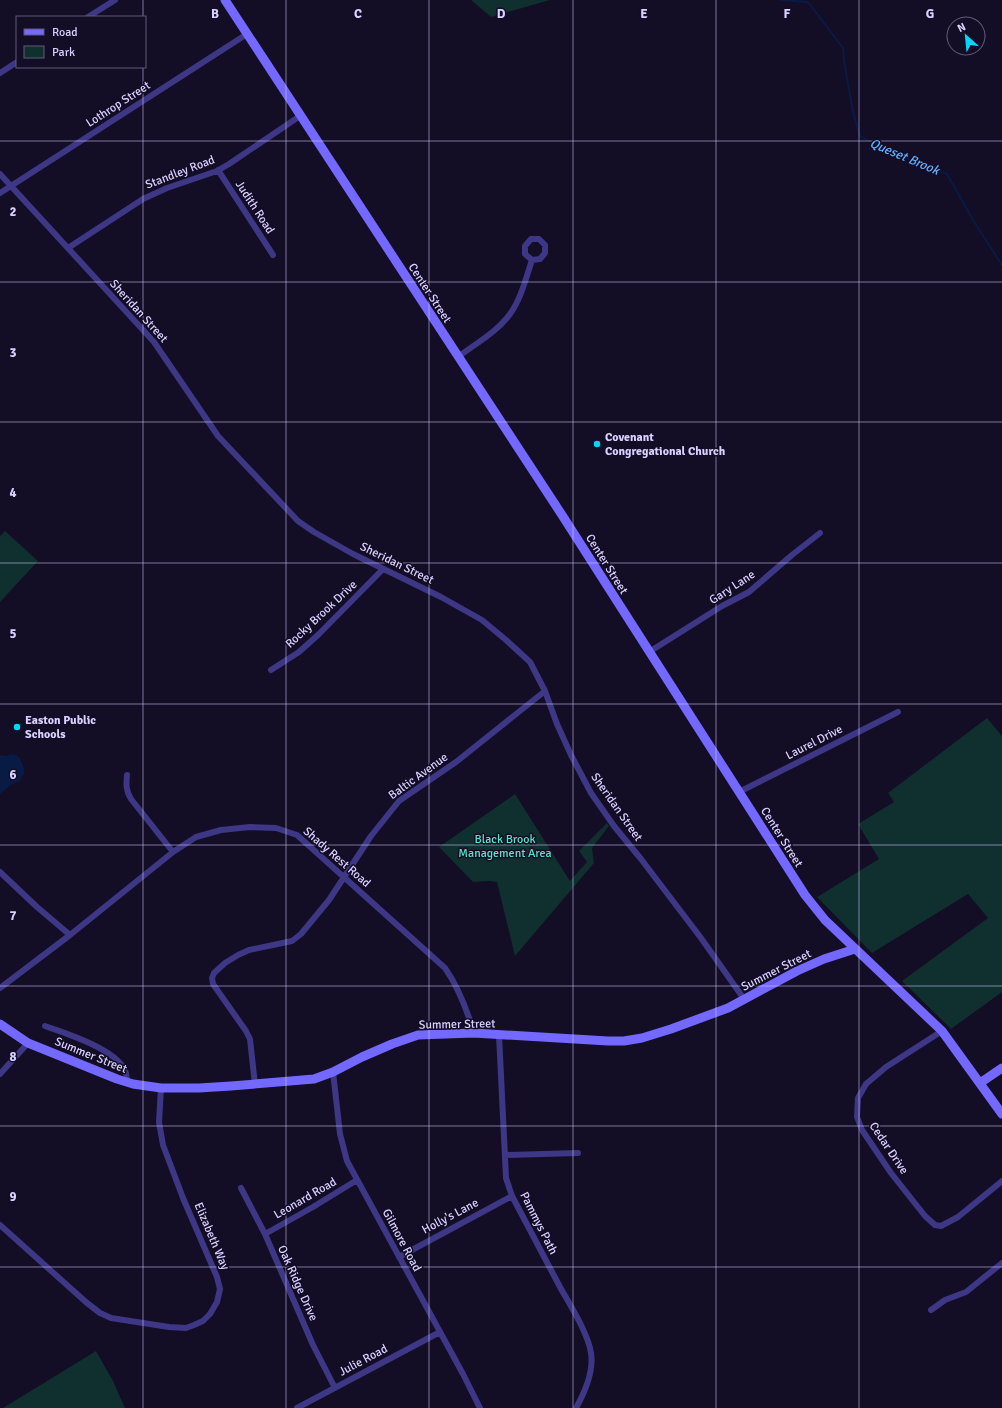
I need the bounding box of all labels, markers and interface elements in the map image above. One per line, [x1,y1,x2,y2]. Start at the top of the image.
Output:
text: B [211,6,219,22]
text: C [354,6,362,22]
text: D [497,6,506,22]
text: E [640,6,648,22]
text: F [784,6,791,22]
text: G [926,6,934,22]
legend [16,16,146,68]
north arrow [946,16,986,56]
text: N [955,20,968,35]
text: Road [52,25,78,40]
text: Park [52,45,75,60]
street label: Lothrop Street [83,78,153,131]
water label: Queset Brook [867,135,943,179]
street label: Standley Road [143,152,217,193]
street label: Judith Road [232,178,277,237]
text: 2 [9,204,17,220]
street label: Center Street [405,261,454,326]
street label: Sheridan Street [106,277,171,346]
text: 3 [9,345,17,361]
place label: Covenant Congregational Church [605,430,726,459]
marker: Covenant Congregational Church [592,439,602,449]
text: 4 [9,485,17,501]
street label: Center Street [582,531,631,597]
street label: Sheridan Street [358,539,436,588]
street label: Gary Lane [707,567,758,608]
street label: Rocky Brook Drive [282,577,360,651]
text: 5 [9,626,17,642]
place label: Easton Public Schools [25,713,96,742]
marker: Easton Public Schools [12,722,22,732]
street label: Laurel Drive [783,722,845,763]
street label: Baltic Avenue [386,750,451,803]
text: 6 [9,767,17,783]
street label: Sheridan Street [588,770,646,844]
street label: Center Street [757,804,806,870]
street label: Shady Rest Road [300,824,374,891]
park label: Black Brook Management Area [458,832,552,861]
text: 7 [9,908,17,924]
street label: Summer Street [739,946,814,995]
street label: Summer Street [419,1016,495,1033]
street label: Summer Street [52,1034,129,1077]
text: 8 [9,1049,17,1065]
street label: Cedar Drive [866,1119,911,1177]
street label: Leonard Road [271,1174,339,1222]
text: 9 [9,1189,17,1205]
street label: Pammys Path [516,1189,561,1257]
street label: Holly's Lane [419,1195,481,1238]
street label: Elizabeth Way [191,1200,233,1273]
street label: Gilmore Road [379,1206,424,1274]
street label: Oak Ridge Drive [274,1243,321,1323]
street label: Julie Road [336,1341,390,1380]

